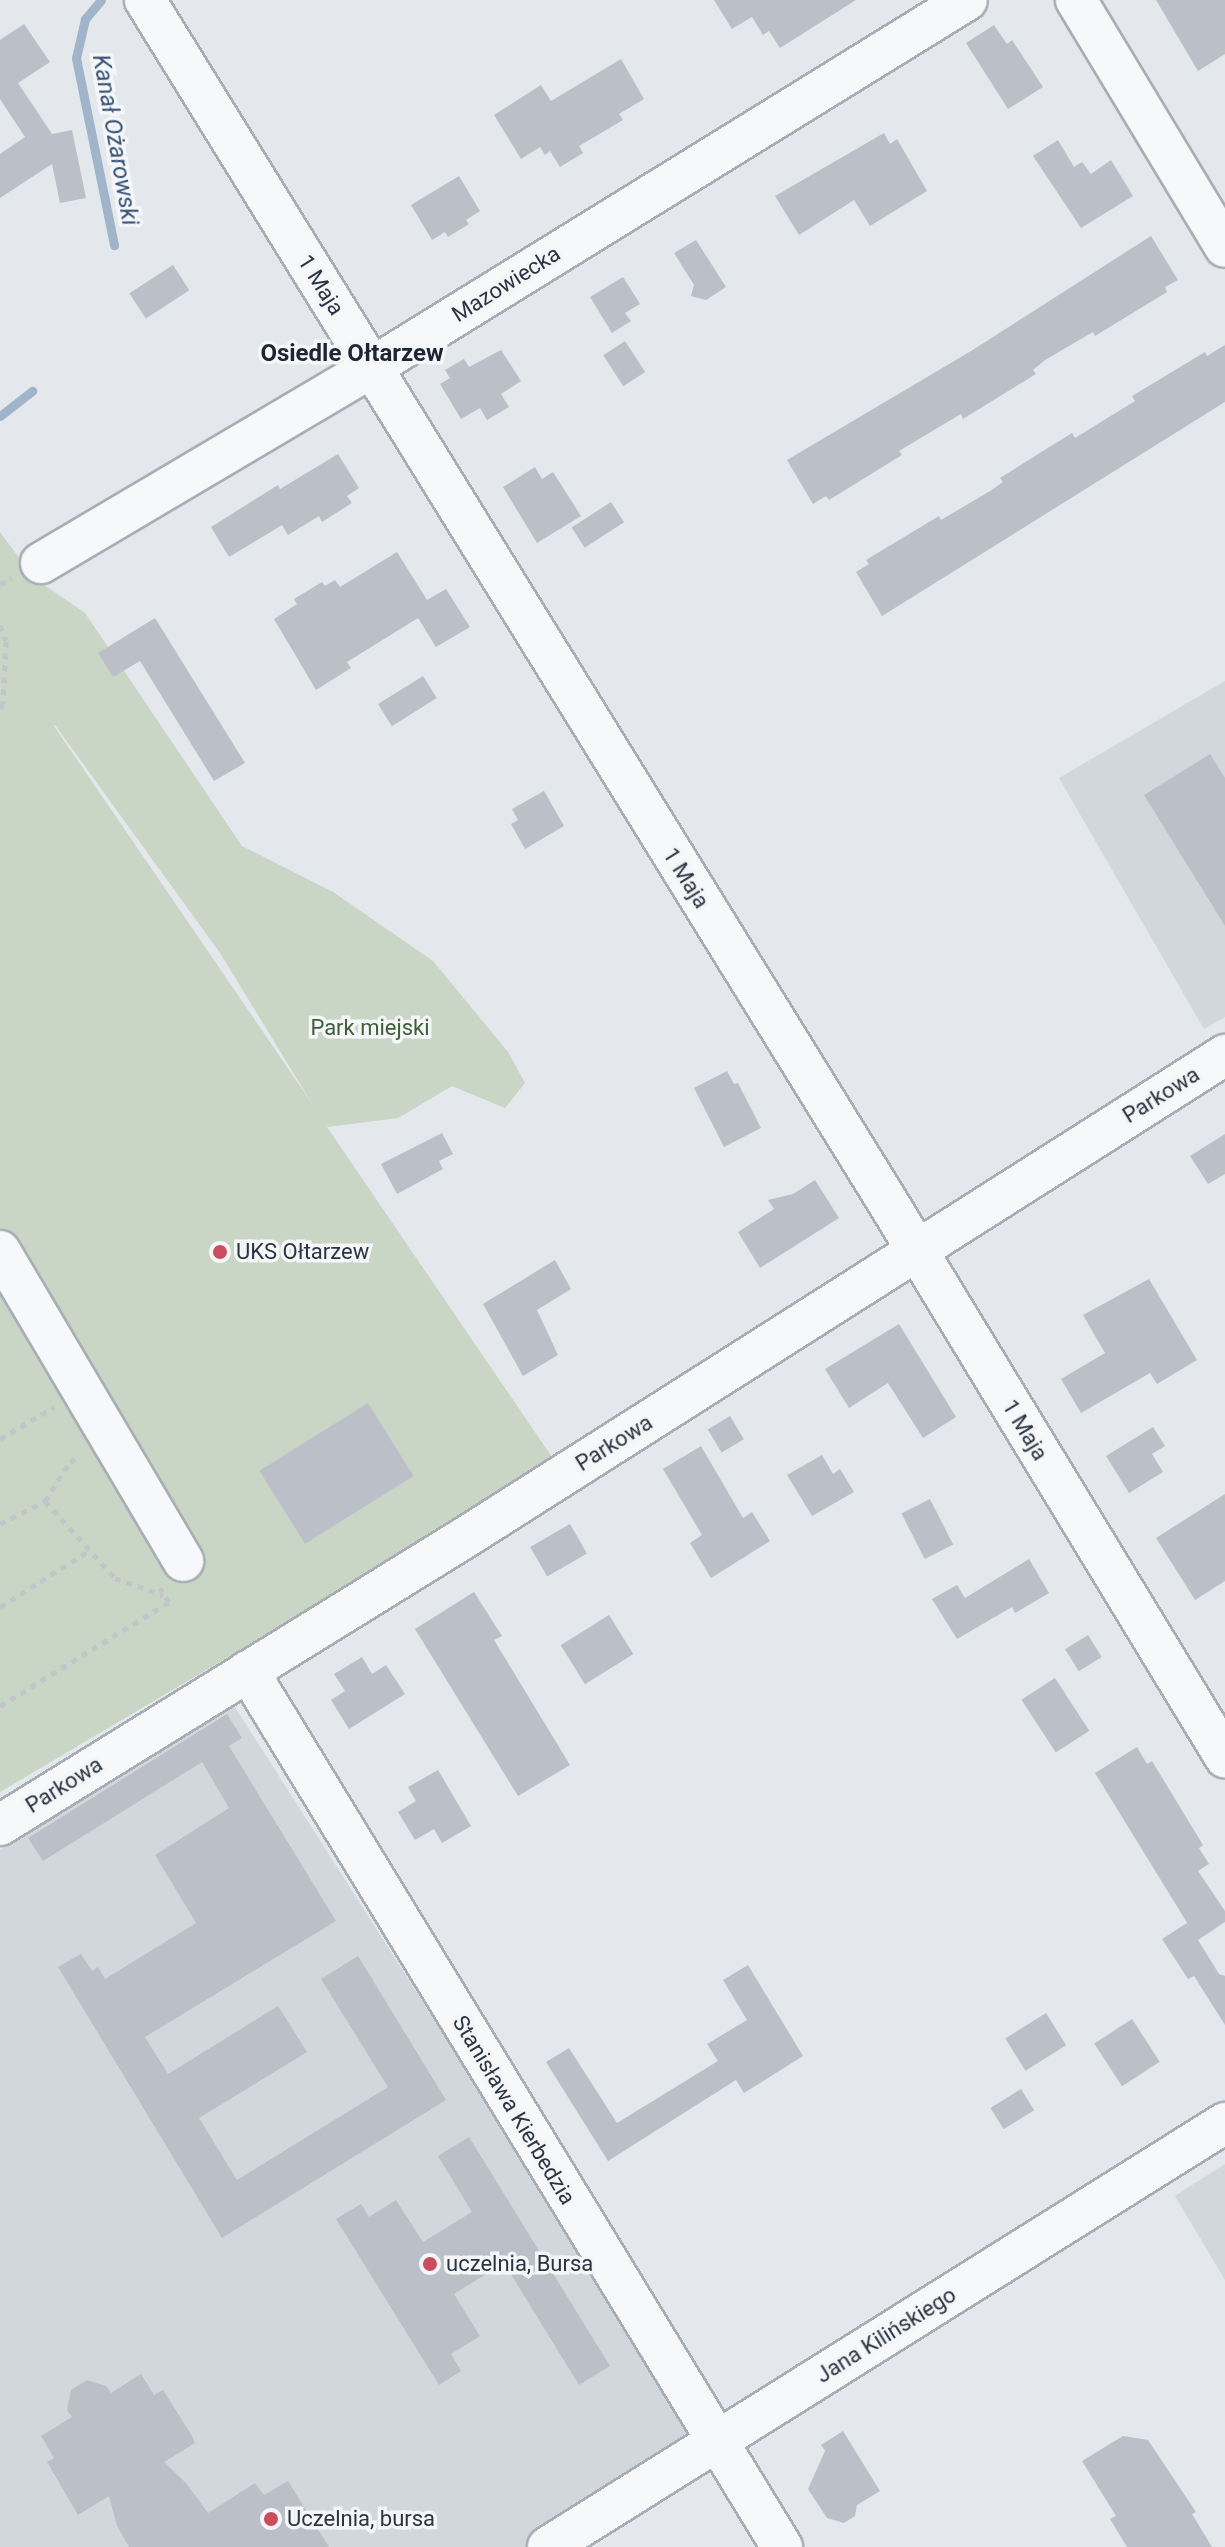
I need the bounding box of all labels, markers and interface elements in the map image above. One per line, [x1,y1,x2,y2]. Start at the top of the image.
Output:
water label: Kanał Ożarowski [86,52,144,228]
street label: Mazowiecka [447,240,565,328]
street label: 1 Maja [292,250,350,320]
district label: Osiedle Ołtarzew [260,340,444,368]
street label: 1 Maja [657,843,715,913]
park label: Park miejski [310,1015,430,1041]
street label: Parkowa [1118,1061,1204,1129]
place label: UKS Ołtarzew [236,1239,369,1265]
marker: UKS Ołtarzew [211,1243,229,1261]
street label: 1 Maja [997,1395,1053,1465]
street label: Parkowa [571,1409,657,1477]
street label: Parkowa [21,1751,107,1819]
street label: Stanisława Kierbedzia [447,2011,581,2209]
place label: uczelnia, Bursa [446,2251,593,2277]
marker: uczelnia, Bursa [421,2255,439,2273]
street label: Jana Kilińskiego [811,2281,961,2389]
place label: Uczelnia, bursa [287,2506,435,2532]
marker: Uczelnia, bursa [262,2510,280,2528]

